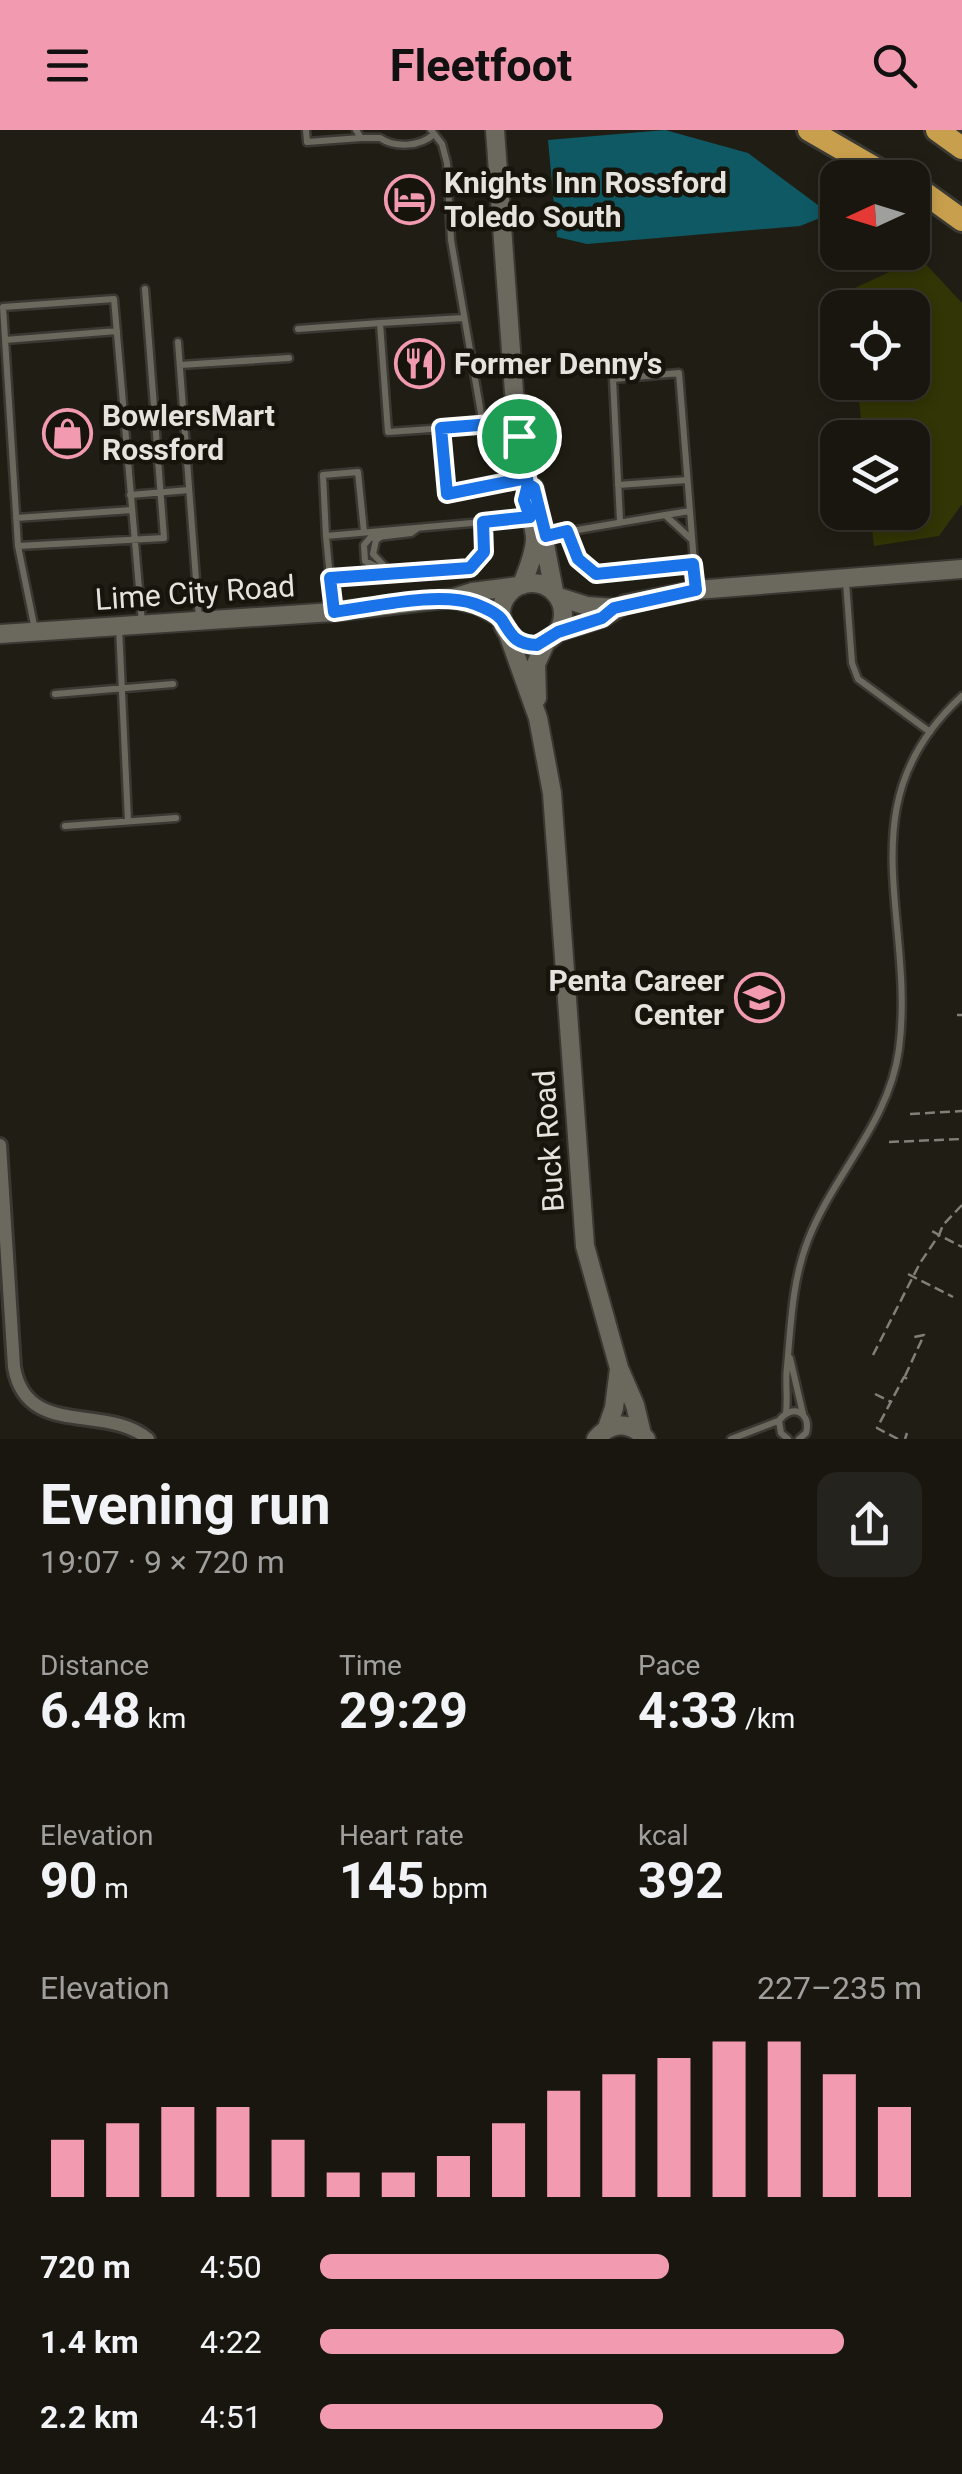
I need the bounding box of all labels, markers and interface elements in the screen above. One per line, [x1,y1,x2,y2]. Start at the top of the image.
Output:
icon: menu [40,38,95,93]
icon: search [867,38,922,93]
text: Fleetfoot [390,39,572,92]
north arrow [820,160,930,270]
map controls [820,160,930,530]
place label: Knights Inn Rossford Toledo South [444,165,727,234]
hotel icon: Knights Inn Rossford Toledo South [383,174,435,226]
button: locate [820,290,930,400]
restaurant icon: Former Denny's [393,338,445,390]
place label: Former Denny's [454,346,662,381]
pin [477,394,562,479]
place label: BowlersMart Rossford [102,398,275,467]
shop icon: BowlersMart Rossford [41,407,93,459]
icon: arrive [492,409,547,464]
button: layers [820,420,930,530]
street label: Lime City Road [94,568,296,617]
place label: Penta Career Center [548,963,724,1032]
school or university icon: Penta Career Center [733,972,785,1024]
street label: Buck Road [526,1069,571,1213]
button: share [817,1472,922,1577]
text: Evening run [40,1473,331,1537]
text: 19:07 · 9 × 720 m [40,1543,285,1581]
text: Distance [40,1649,149,1682]
text: Time [339,1649,402,1682]
text: Pace [638,1649,700,1682]
text: 6.48 [40,1682,141,1740]
text: 29:29 [339,1682,468,1740]
text: 4:33 [638,1682,738,1740]
text: km [141,1702,186,1735]
text: /km [738,1702,795,1735]
text: Elevation [40,1819,153,1852]
text: Heart rate [339,1819,464,1852]
text: kcal [638,1819,689,1852]
text: 90 [40,1852,97,1910]
text: 145 [339,1852,425,1910]
text: 392 [638,1852,724,1910]
text: m [97,1872,129,1905]
text: bpm [425,1872,488,1905]
text: Elevation [40,1969,170,2007]
text: 227–235 m [757,1969,922,2007]
text: 720 m [40,2248,131,2286]
text: 4:50 [200,2248,262,2286]
text: 1.4 km [40,2323,139,2361]
text: 4:22 [200,2323,262,2361]
text: 2.2 km [40,2398,139,2436]
text: 4:51 [200,2398,262,2436]

